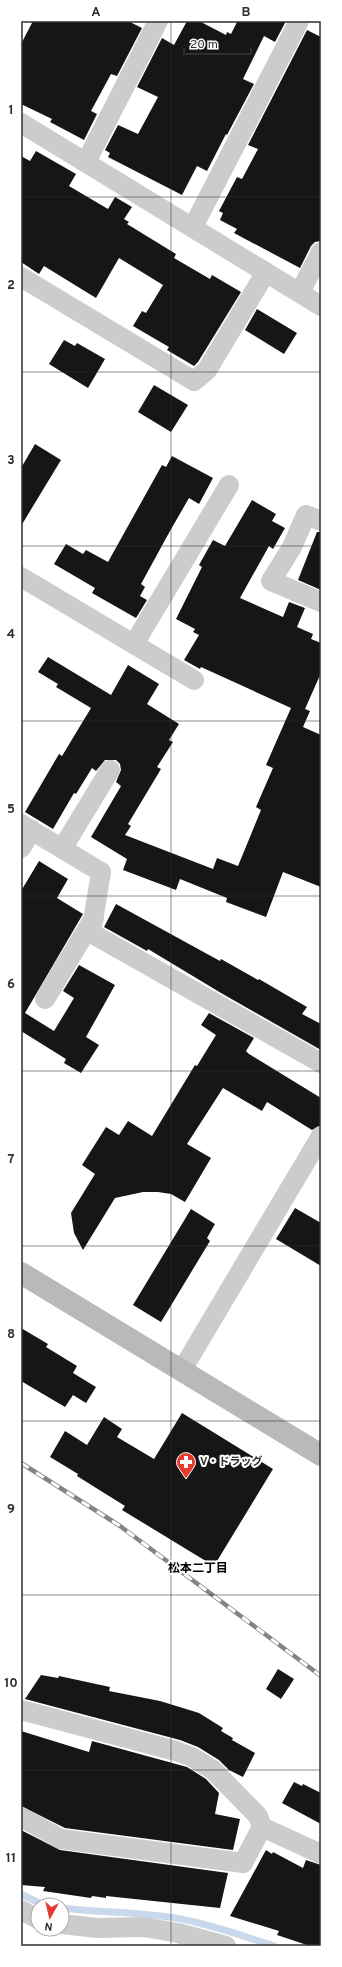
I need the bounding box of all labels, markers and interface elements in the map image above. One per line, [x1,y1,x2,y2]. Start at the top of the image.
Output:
text: A [91,5,101,21]
text: B [242,5,251,21]
scale bar [184,30,251,56]
text: 20 m [190,37,218,53]
text: 1 [8,103,14,119]
text: 2 [7,278,15,294]
text: 3 [7,453,15,469]
text: 4 [7,627,15,643]
text: 5 [7,802,15,818]
text: 6 [7,977,15,993]
text: 7 [8,1152,15,1168]
text: 8 [7,1327,15,1343]
pharmacy icon: V・ドラッグ [175,1451,197,1479]
place label: V・ドラッグ [200,1455,263,1469]
text: 9 [7,1502,15,1518]
district label: 松本二丁目 [168,1561,228,1577]
text: 10 [4,1676,18,1692]
text: 11 [6,1851,16,1867]
north arrow [30,1897,70,1937]
text: N [44,1918,54,1933]

